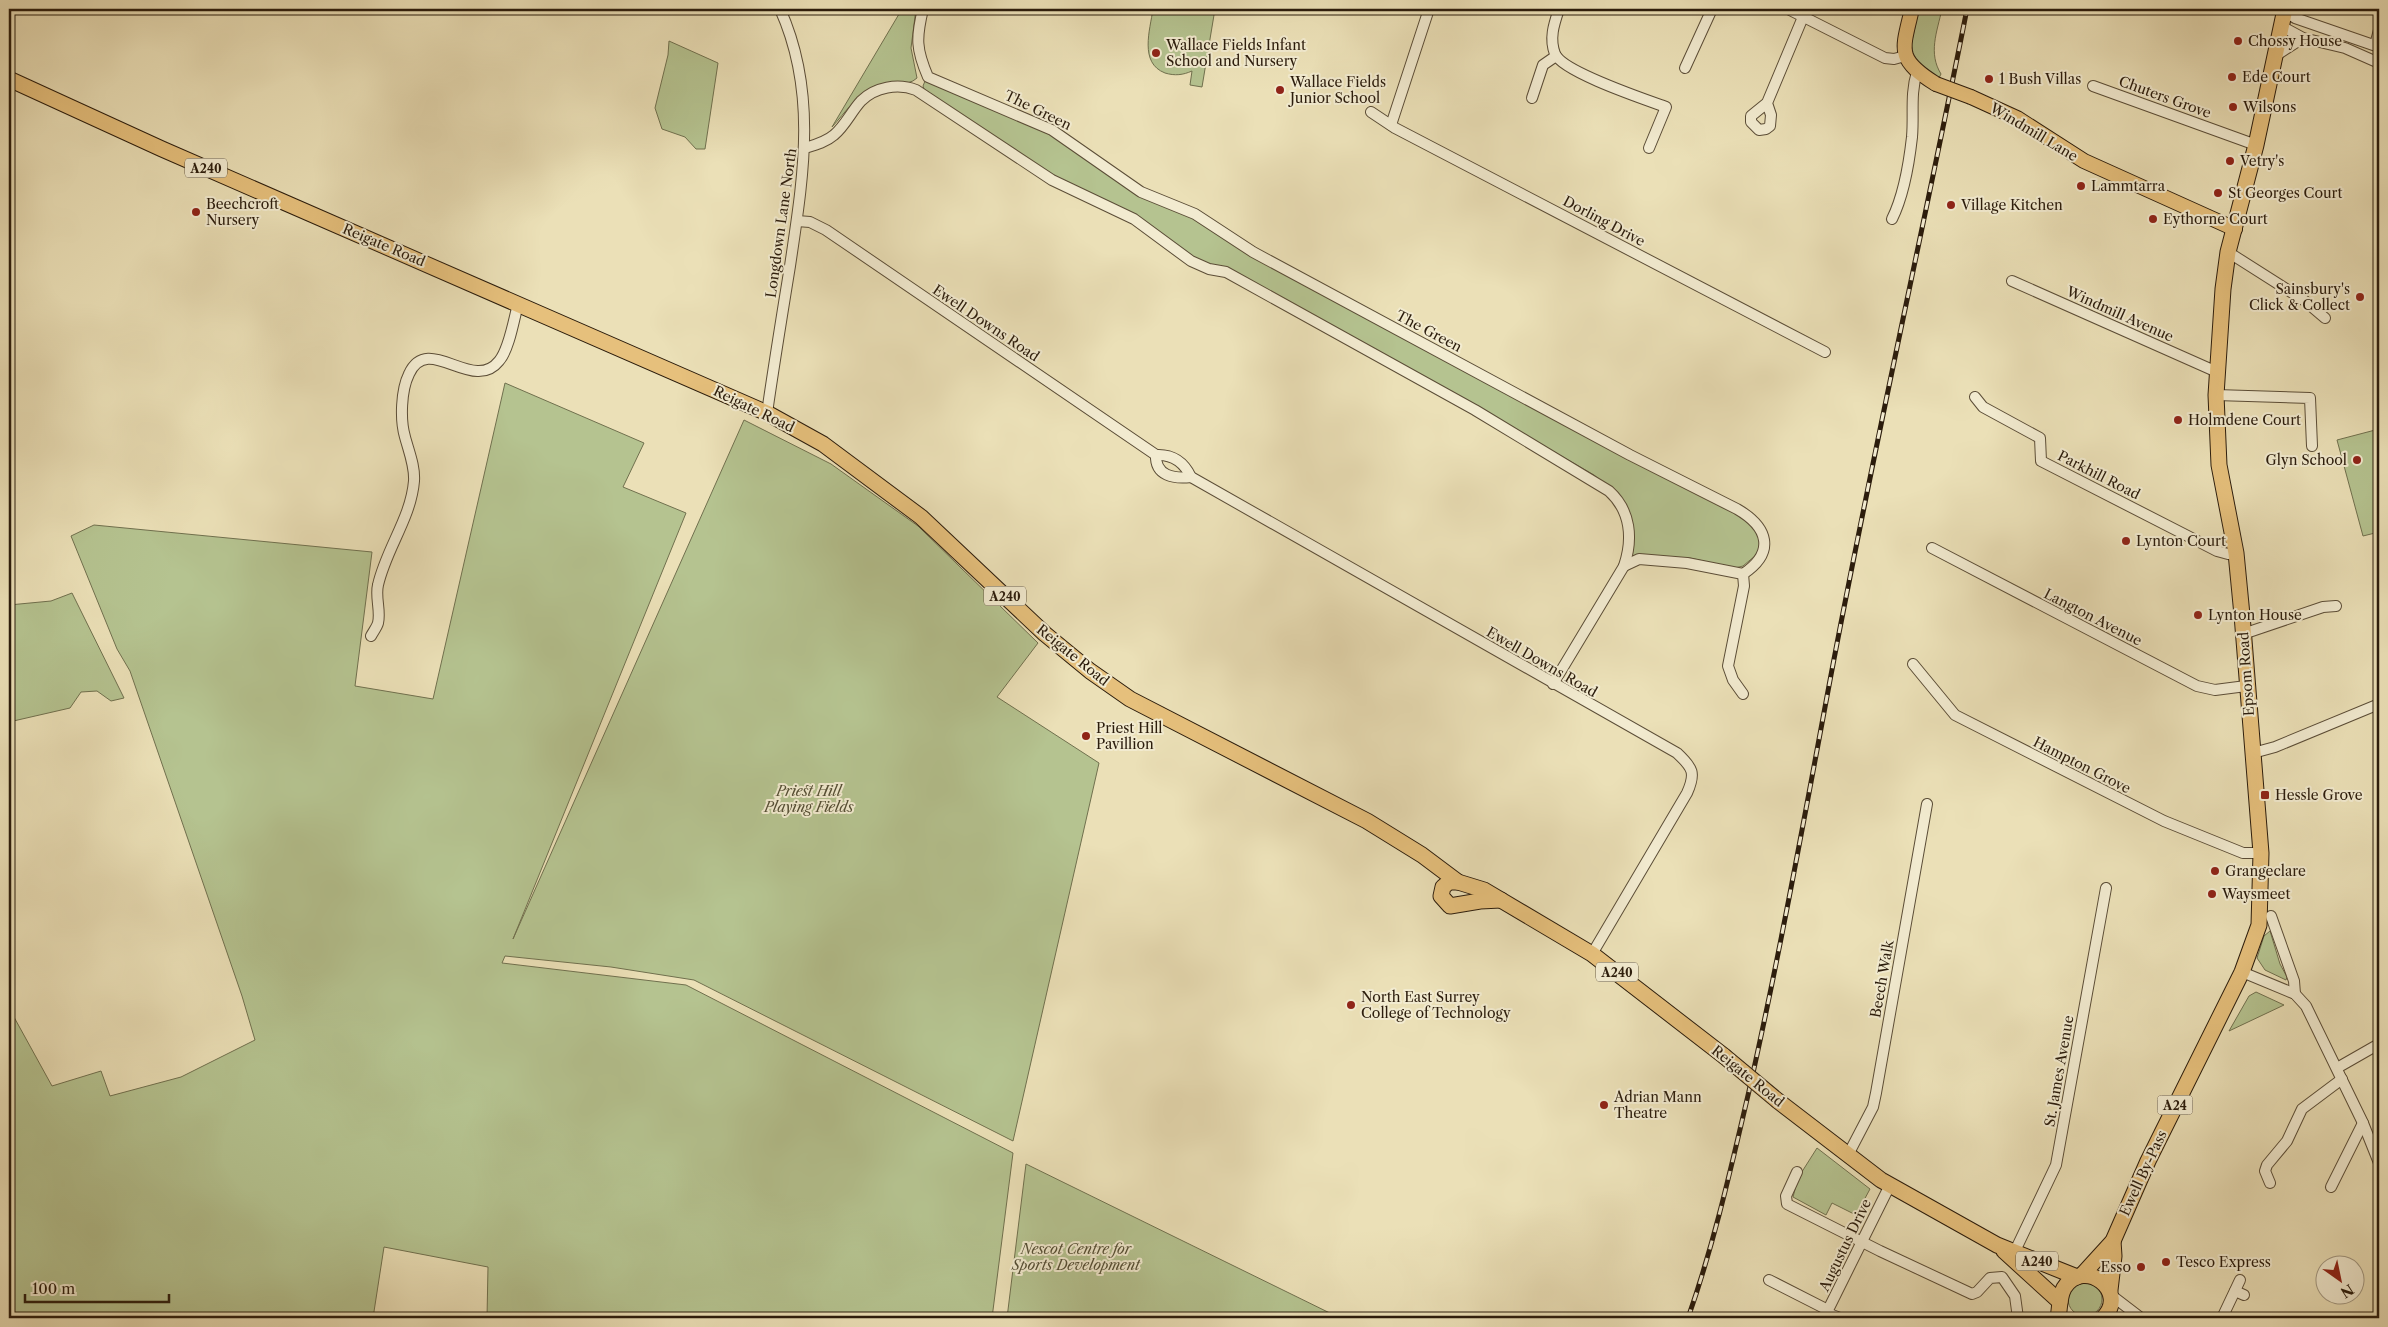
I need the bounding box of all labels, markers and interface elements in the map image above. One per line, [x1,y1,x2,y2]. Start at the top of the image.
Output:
place label: Chossy House [2248,32,2342,50]
marker: Chossy House [2232,35,2244,47]
place label: Wallace Fields Infant School and Nursery [1165,36,1306,70]
marker: Wallace Fields Infant School and Nursery [1150,47,1162,59]
place label: Ede Court [2242,68,2311,86]
place label: 1 Bush Villas [1999,70,2081,88]
marker: Ede Court [2226,71,2238,83]
street label: Chuters Grove [2116,72,2214,122]
place label: Wallace Fields Junior School [1288,73,1386,107]
marker: 1 Bush Villas [1983,73,1995,85]
marker: Wallace Fields Junior School [1274,84,1286,96]
street label: The Green [1002,86,1075,134]
street label: Windmill Lane [1986,98,2081,165]
place label: Wilsons [2242,98,2296,116]
marker: Wilsons [2227,101,2239,113]
street label: Longdown Lane North [762,147,800,299]
place label: Vetry's [2239,152,2284,170]
marker: Vetry's [2224,155,2236,167]
road number: A240 [185,158,227,178]
place label: Lammtarra [2091,177,2166,195]
marker: Lammtarra [2075,180,2087,192]
place label: St Georges Court [2228,184,2342,202]
marker: St Georges Court [2212,187,2224,199]
street label: Dorling Drive [1560,192,1648,250]
place label: Beechcroft Nursery [206,195,279,229]
place label: Village Kitchen [1960,196,2063,214]
marker: Village Kitchen [1945,199,1957,211]
marker: Beechcroft Nursery [190,206,202,218]
place label: Eythorne Court [2163,210,2268,228]
marker: Eythorne Court [2147,213,2159,225]
street label: Reigate Road [340,219,429,271]
place label: Sainsbury's Click & Collect [2249,280,2350,314]
street label: Ewell Downs Road [929,281,1043,366]
street label: Windmill Avenue [2063,282,2177,346]
marker: Sainsbury's Click & Collect [2354,291,2366,303]
street label: The Green [1393,306,1465,356]
street label: Reigate Road [710,382,798,437]
place label: Holmdene Court [2188,411,2301,429]
marker: Holmdene Court [2172,414,2184,426]
street label: Parkhill Road [2055,447,2144,504]
place label: Glyn School [2266,451,2347,469]
marker: Glyn School [2351,454,2363,466]
place label: Lynton Court [2136,532,2226,550]
marker: Lynton Court [2120,535,2132,547]
street label: Langton Avenue [2041,584,2145,650]
road number: A240 [984,586,1026,606]
place label: Lynton House [2208,606,2302,624]
marker: Lynton House [2192,609,2204,621]
street label: Reigate Road [1033,620,1113,690]
street label: Ewell Downs Road [1483,623,1601,701]
street label: Epsom Road [2234,631,2258,717]
place label: Priest Hill Pavillion [1096,719,1163,753]
marker: Priest Hill Pavillion [1080,730,1092,742]
street label: Hampton Grove [2030,733,2134,797]
park label: Priest Hill Playing Fields [763,782,855,816]
place label: Hessle Grove [2275,786,2363,804]
marker: Hessle Grove [2259,789,2271,801]
place label: Grangeclare [2225,862,2306,880]
marker: Grangeclare [2209,865,2221,877]
place label: Waysmeet [2221,885,2290,903]
marker: Waysmeet [2206,888,2218,900]
street label: Beech Walk [1866,938,1898,1019]
road number: A240 [1596,962,1638,982]
place label: North East Surrey College of Technology [1361,988,1511,1022]
marker: North East Surrey College of Technology [1345,999,1357,1011]
street label: St. James Avenue [2040,1014,2078,1128]
street label: Reigate Road [1708,1041,1788,1111]
place label: Adrian Mann Theatre [1613,1088,1702,1122]
road number: A24 [2158,1096,2192,1114]
marker: Adrian Mann Theatre [1598,1099,1610,1111]
street label: Ewell By-Pass [2115,1127,2171,1219]
street label: Augustus Drive [1814,1196,1875,1295]
park label: Nescot Centre for Sports Development [1011,1240,1141,1274]
road number: A240 [2016,1252,2058,1270]
place label: Tesco Express [2176,1253,2271,1271]
north arrow [2316,1254,2366,1304]
marker: Tesco Express [2160,1256,2172,1268]
place label: Esso [2101,1258,2131,1276]
marker: Esso [2135,1261,2147,1273]
scale bar [25,1272,169,1304]
text: 100 m [32,1279,75,1298]
text: N [2337,1280,2357,1302]

